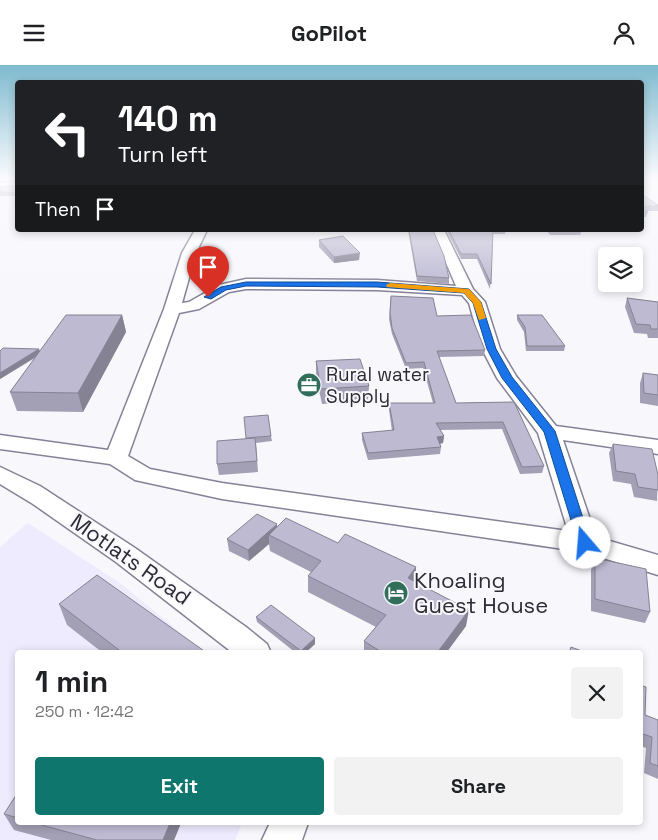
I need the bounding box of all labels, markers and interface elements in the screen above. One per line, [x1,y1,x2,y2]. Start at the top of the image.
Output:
icon: menu [20,19,48,47]
text: GoPilot [291,19,367,47]
icon: person [610,19,638,47]
text: 140 m [118,97,218,141]
icon: left [35,100,100,165]
text: Turn left [118,140,208,168]
icon: arrive [91,195,119,223]
text: Then [35,197,81,222]
pin [187,246,229,297]
map controls [598,247,643,292]
button: layers [598,247,643,292]
icon: arrive [194,253,222,281]
place label: Rural water Supply [326,362,429,409]
office icon: Rural water Supply [296,372,322,398]
street label: Motlats Road [65,507,197,611]
position arrow [558,516,610,568]
place label: Khoaling Guest House [414,566,548,619]
hotel icon: Khoaling Guest House [383,580,409,606]
text: 1 min [35,662,108,701]
button: close [571,667,623,719]
text: 250 m · 12:42 [35,701,134,722]
button: Exit [35,757,324,815]
button: Share [334,757,623,815]

